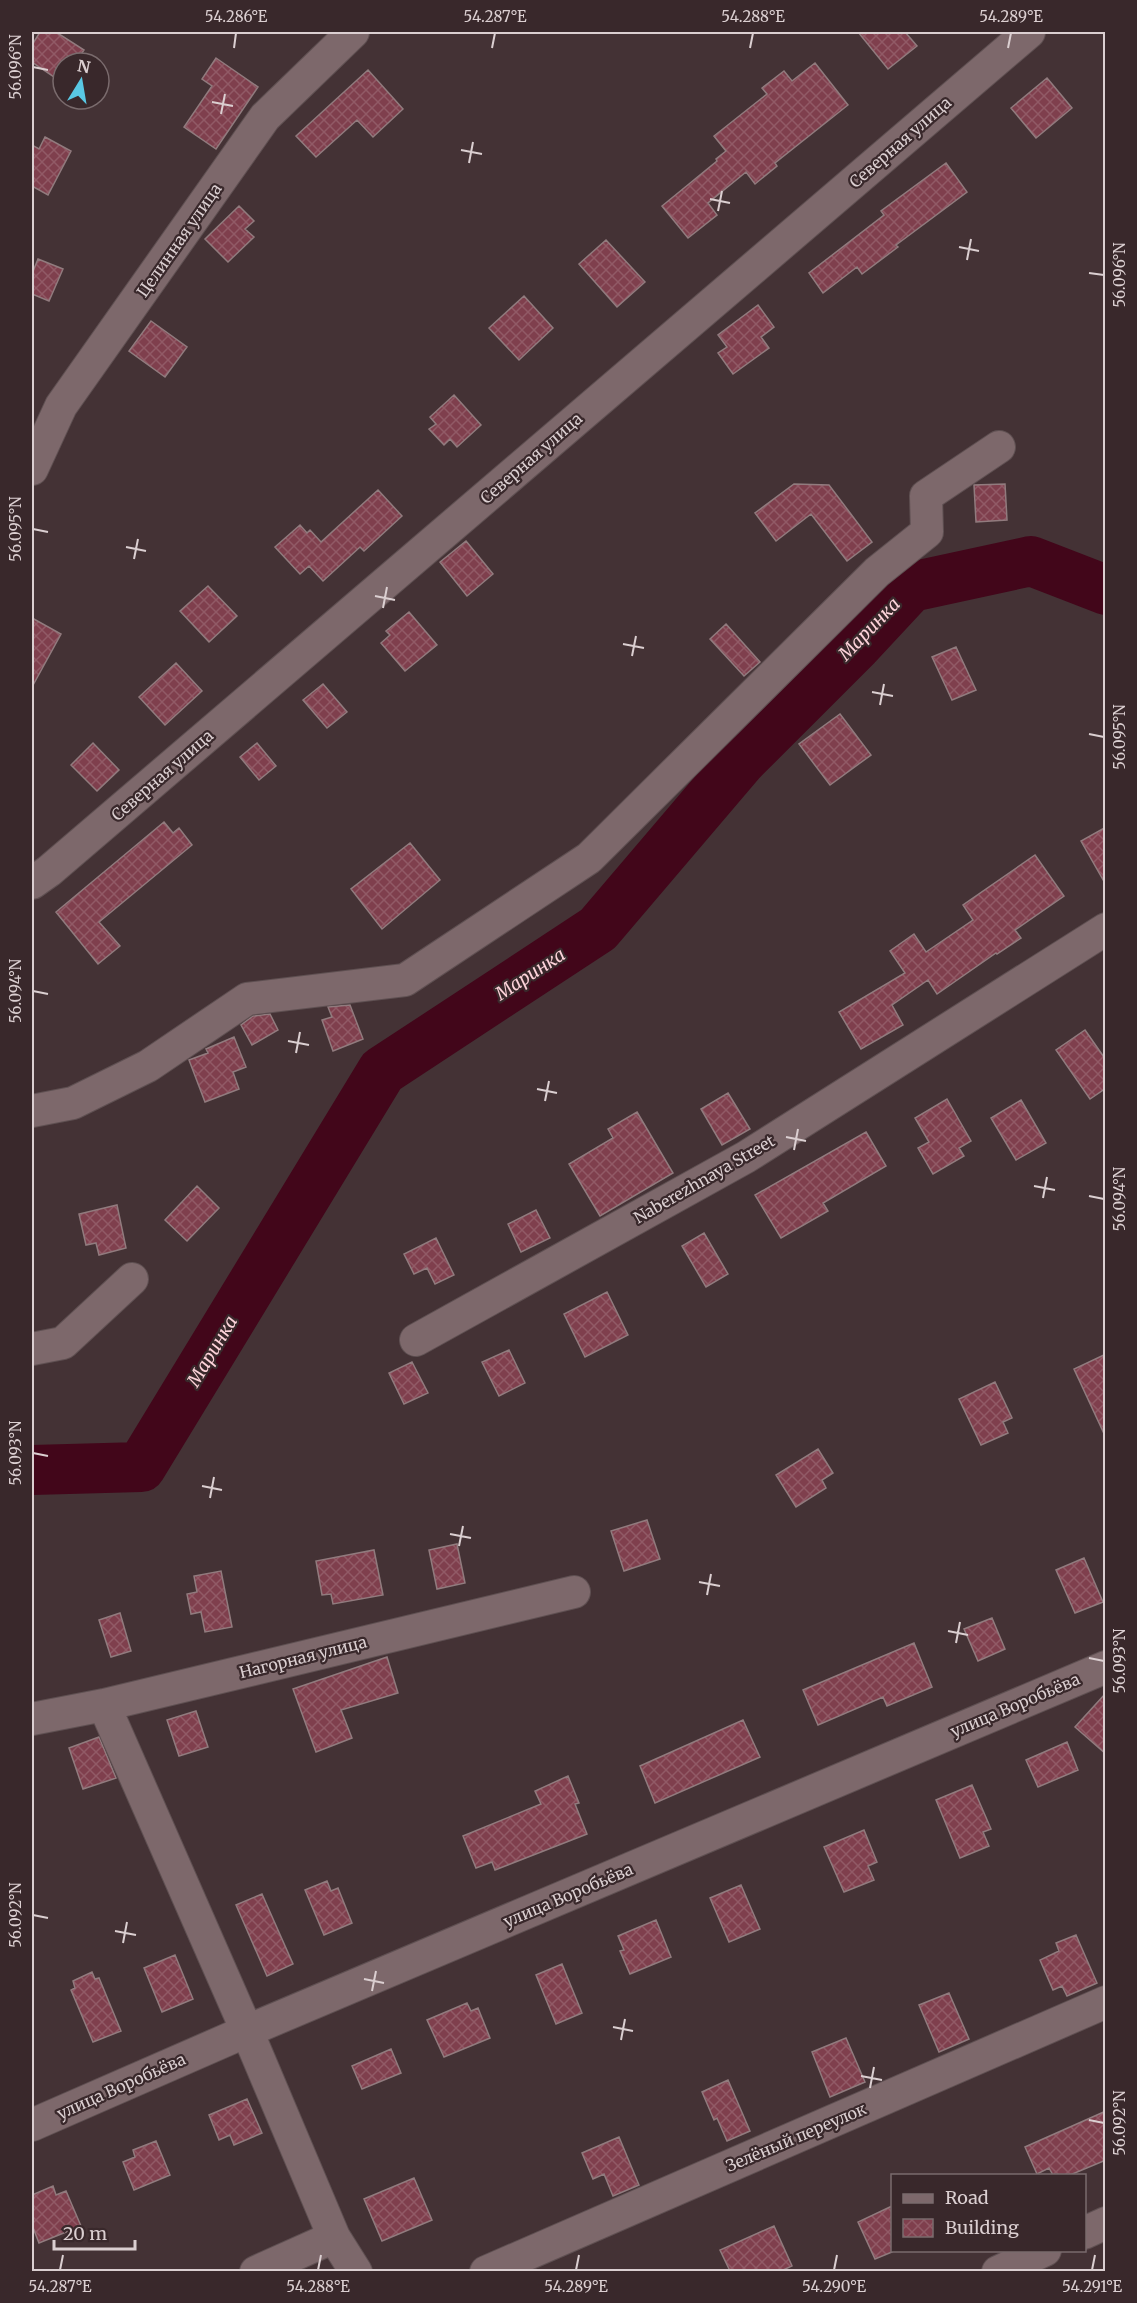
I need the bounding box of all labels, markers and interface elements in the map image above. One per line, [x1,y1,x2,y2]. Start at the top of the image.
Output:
text: 54.286°E [205,7,268,26]
text: 54.287°E [463,7,527,26]
text: 54.288°E [721,7,785,26]
text: 54.289°E [979,7,1043,26]
text: 56.096°N [6,34,25,100]
north arrow [51,51,111,111]
text: N [76,55,92,77]
street label: Северная улица [845,92,955,192]
street label: Целинная улица [132,179,226,301]
text: 56.096°N [1110,242,1129,308]
street label: Северная улица [476,408,586,508]
text: 56.095°N [6,496,25,562]
water label: Маринка [833,593,905,666]
text: 56.095°N [1110,704,1129,770]
street label: Северная улица [107,725,217,825]
water label: Маринка [490,943,569,1006]
text: 56.094°N [6,958,25,1023]
street label: Naberezhnaya Street [630,1130,779,1228]
text: 56.094°N [1110,1166,1129,1231]
water label: Маринка [181,1311,242,1392]
text: 56.093°N [6,1420,25,1485]
text: 56.093°N [1110,1628,1129,1693]
street label: Нагорная улица [237,1631,369,1683]
street label: улица Воробьёва [947,1669,1083,1741]
street label: улица Воробьёва [500,1859,636,1931]
text: 56.092°N [6,1882,25,1948]
street label: улица Воробьёва [54,2049,189,2123]
text: 56.092°N [1110,2090,1129,2156]
street label: Зелёный переулок [723,2098,869,2176]
legend [891,2174,1086,2252]
text: Road [945,2186,989,2209]
scale bar [54,2213,135,2251]
text: Building [945,2216,1019,2239]
text: 20 m [63,2222,107,2245]
text: 54.287°E [28,2277,92,2296]
text: 54.288°E [286,2277,350,2296]
text: 54.289°E [544,2277,608,2296]
text: 54.290°E [802,2277,867,2296]
text: 54.291°E [1062,2277,1122,2296]

